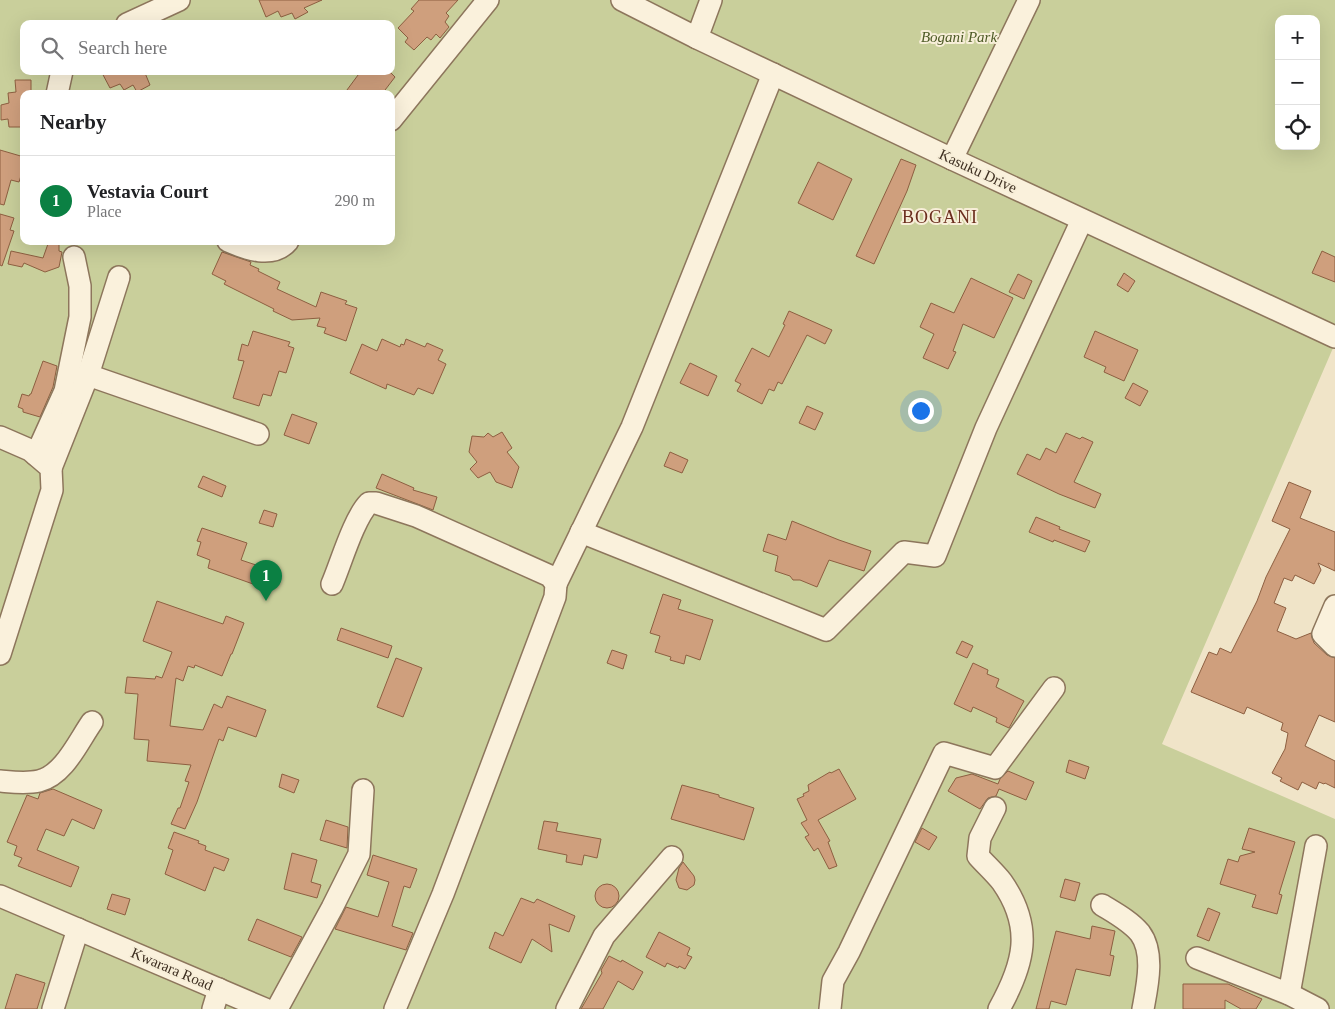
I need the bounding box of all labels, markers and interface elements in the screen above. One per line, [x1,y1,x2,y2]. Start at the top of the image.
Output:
map controls [1275,15,1320,150]
button: + [1275,15,1320,60]
search box [20,20,395,75]
park label: Bogani Park [921,29,997,45]
icon: search [38,34,66,62]
text: Search here [78,37,167,58]
button: − [1275,60,1320,105]
button: locate [1275,105,1320,150]
text: Nearby [40,110,107,134]
street label: Kasuku Drive [937,146,1020,196]
text: Vestavia Court [87,181,208,202]
text: 1 [52,192,60,209]
text: 290 m [335,192,375,209]
text: Place [87,203,122,220]
district label: BOGANI [902,207,978,227]
your location [908,398,934,424]
pin: 1 [250,560,282,601]
street label: Kwarara Road [129,945,216,994]

